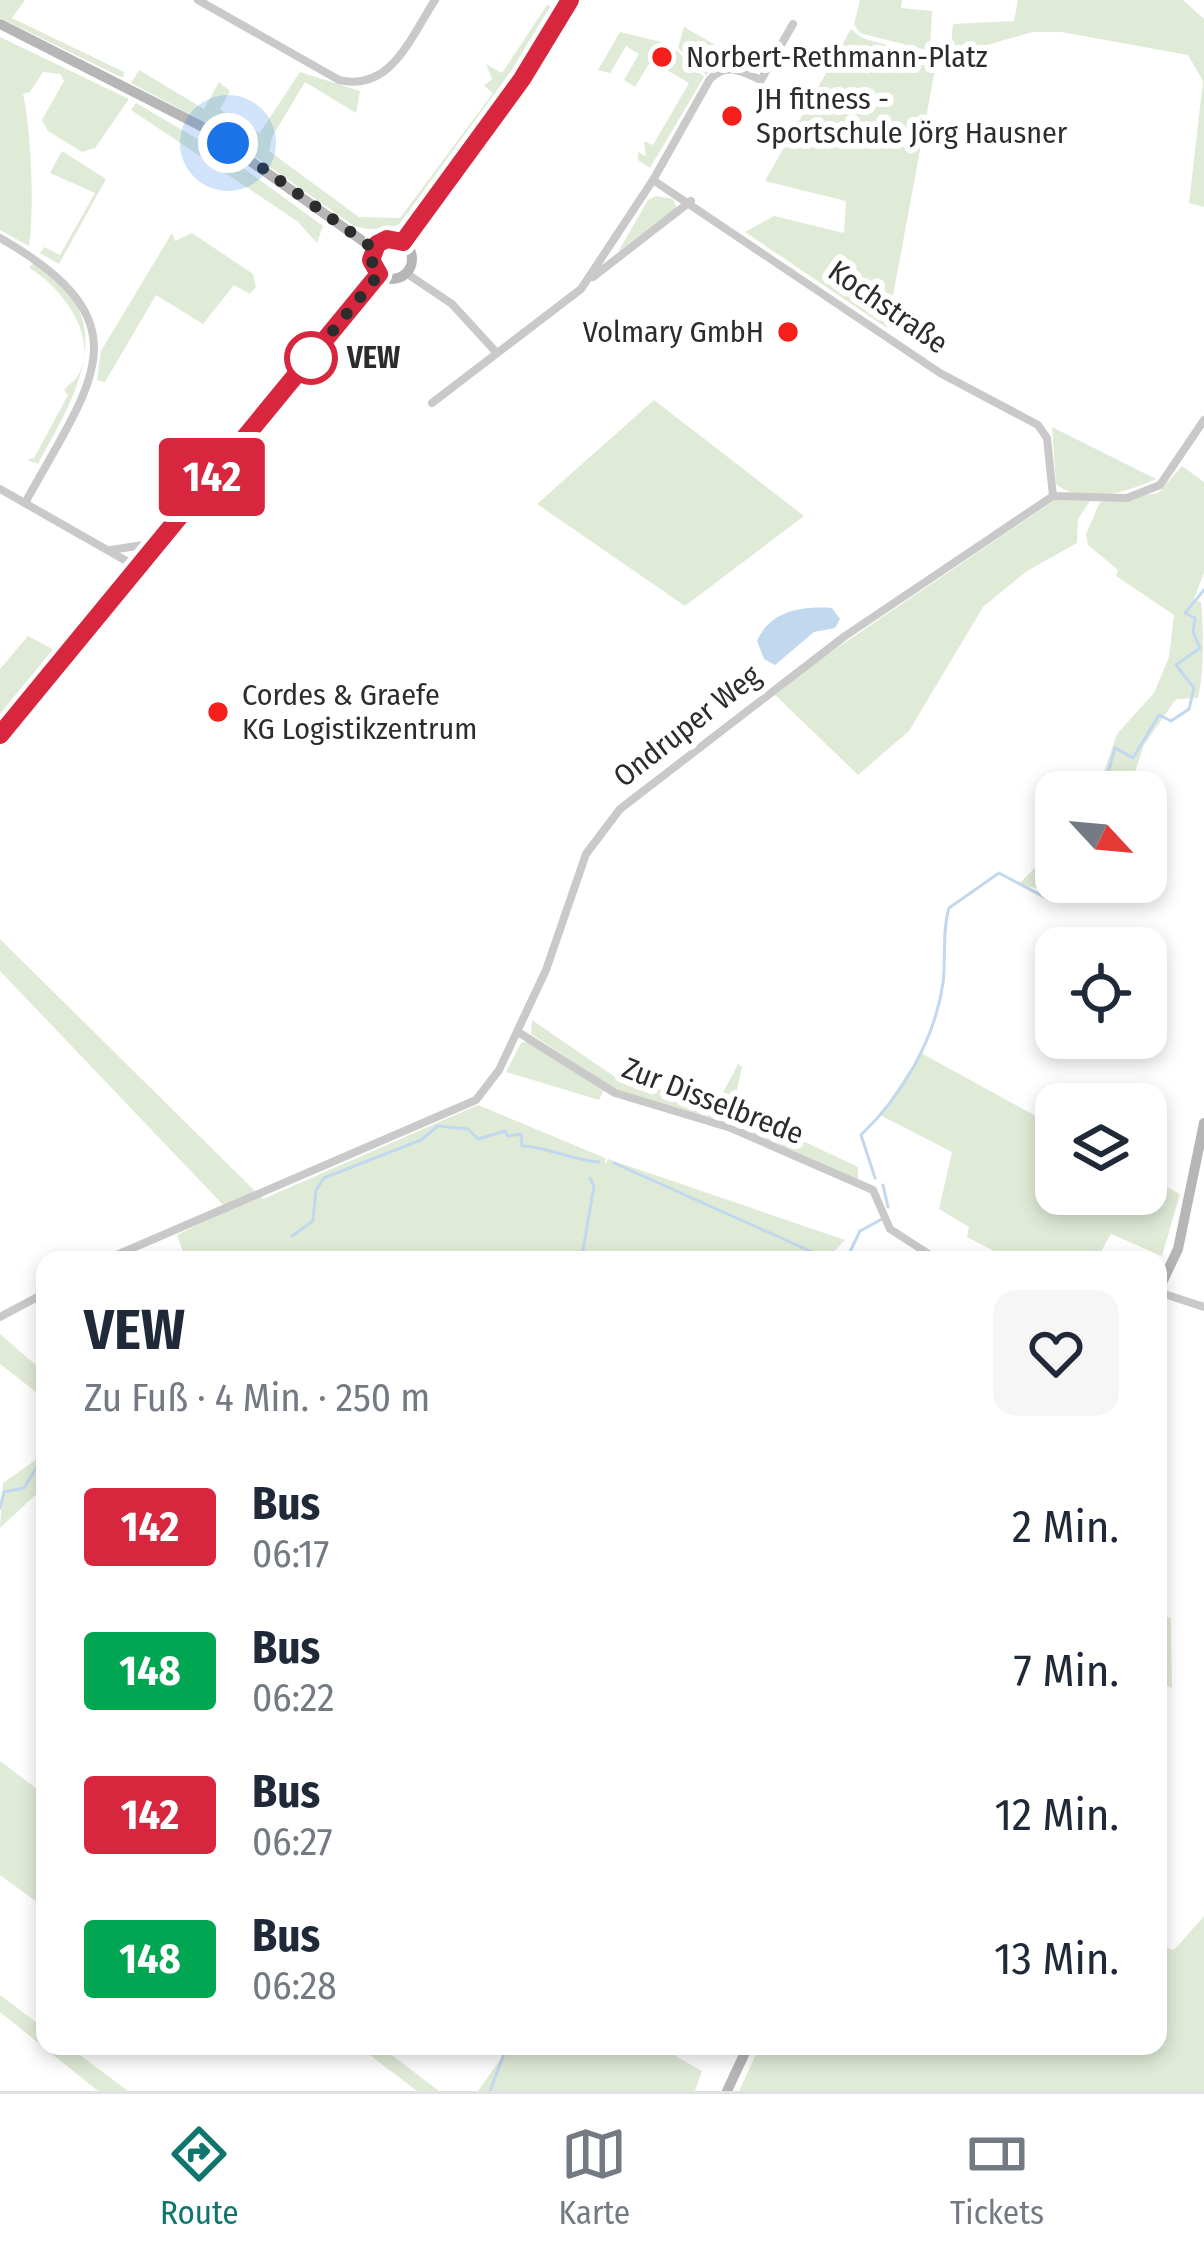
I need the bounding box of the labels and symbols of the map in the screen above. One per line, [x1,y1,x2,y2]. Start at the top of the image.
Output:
place label: Norbert-Rethmann-Platz [686,39,988,75]
marker: Norbert-Rethmann-Platz [649,44,675,70]
place label: JH fitness - Sportschule Jörg Hausner [756,81,1068,151]
marker: JH fitness - Sportschule Jörg Hausner [719,103,745,129]
your location [198,113,258,173]
street label: Kochstraße [821,253,955,361]
place label: Volmary GmbH [583,314,764,350]
marker: Volmary GmbH [775,319,801,345]
marker: VEW [286,333,336,383]
place label: VEW [346,340,400,376]
line badge: 142 [143,438,281,516]
street label: Ondruper Weg [606,657,768,794]
place label: Cordes & Graefe KG Logistikzentrum [242,677,477,747]
marker: Cordes & Graefe KG Logistikzentrum [205,699,231,725]
north arrow [1035,771,1167,903]
street label: Zur Disselbrede [617,1050,809,1152]

